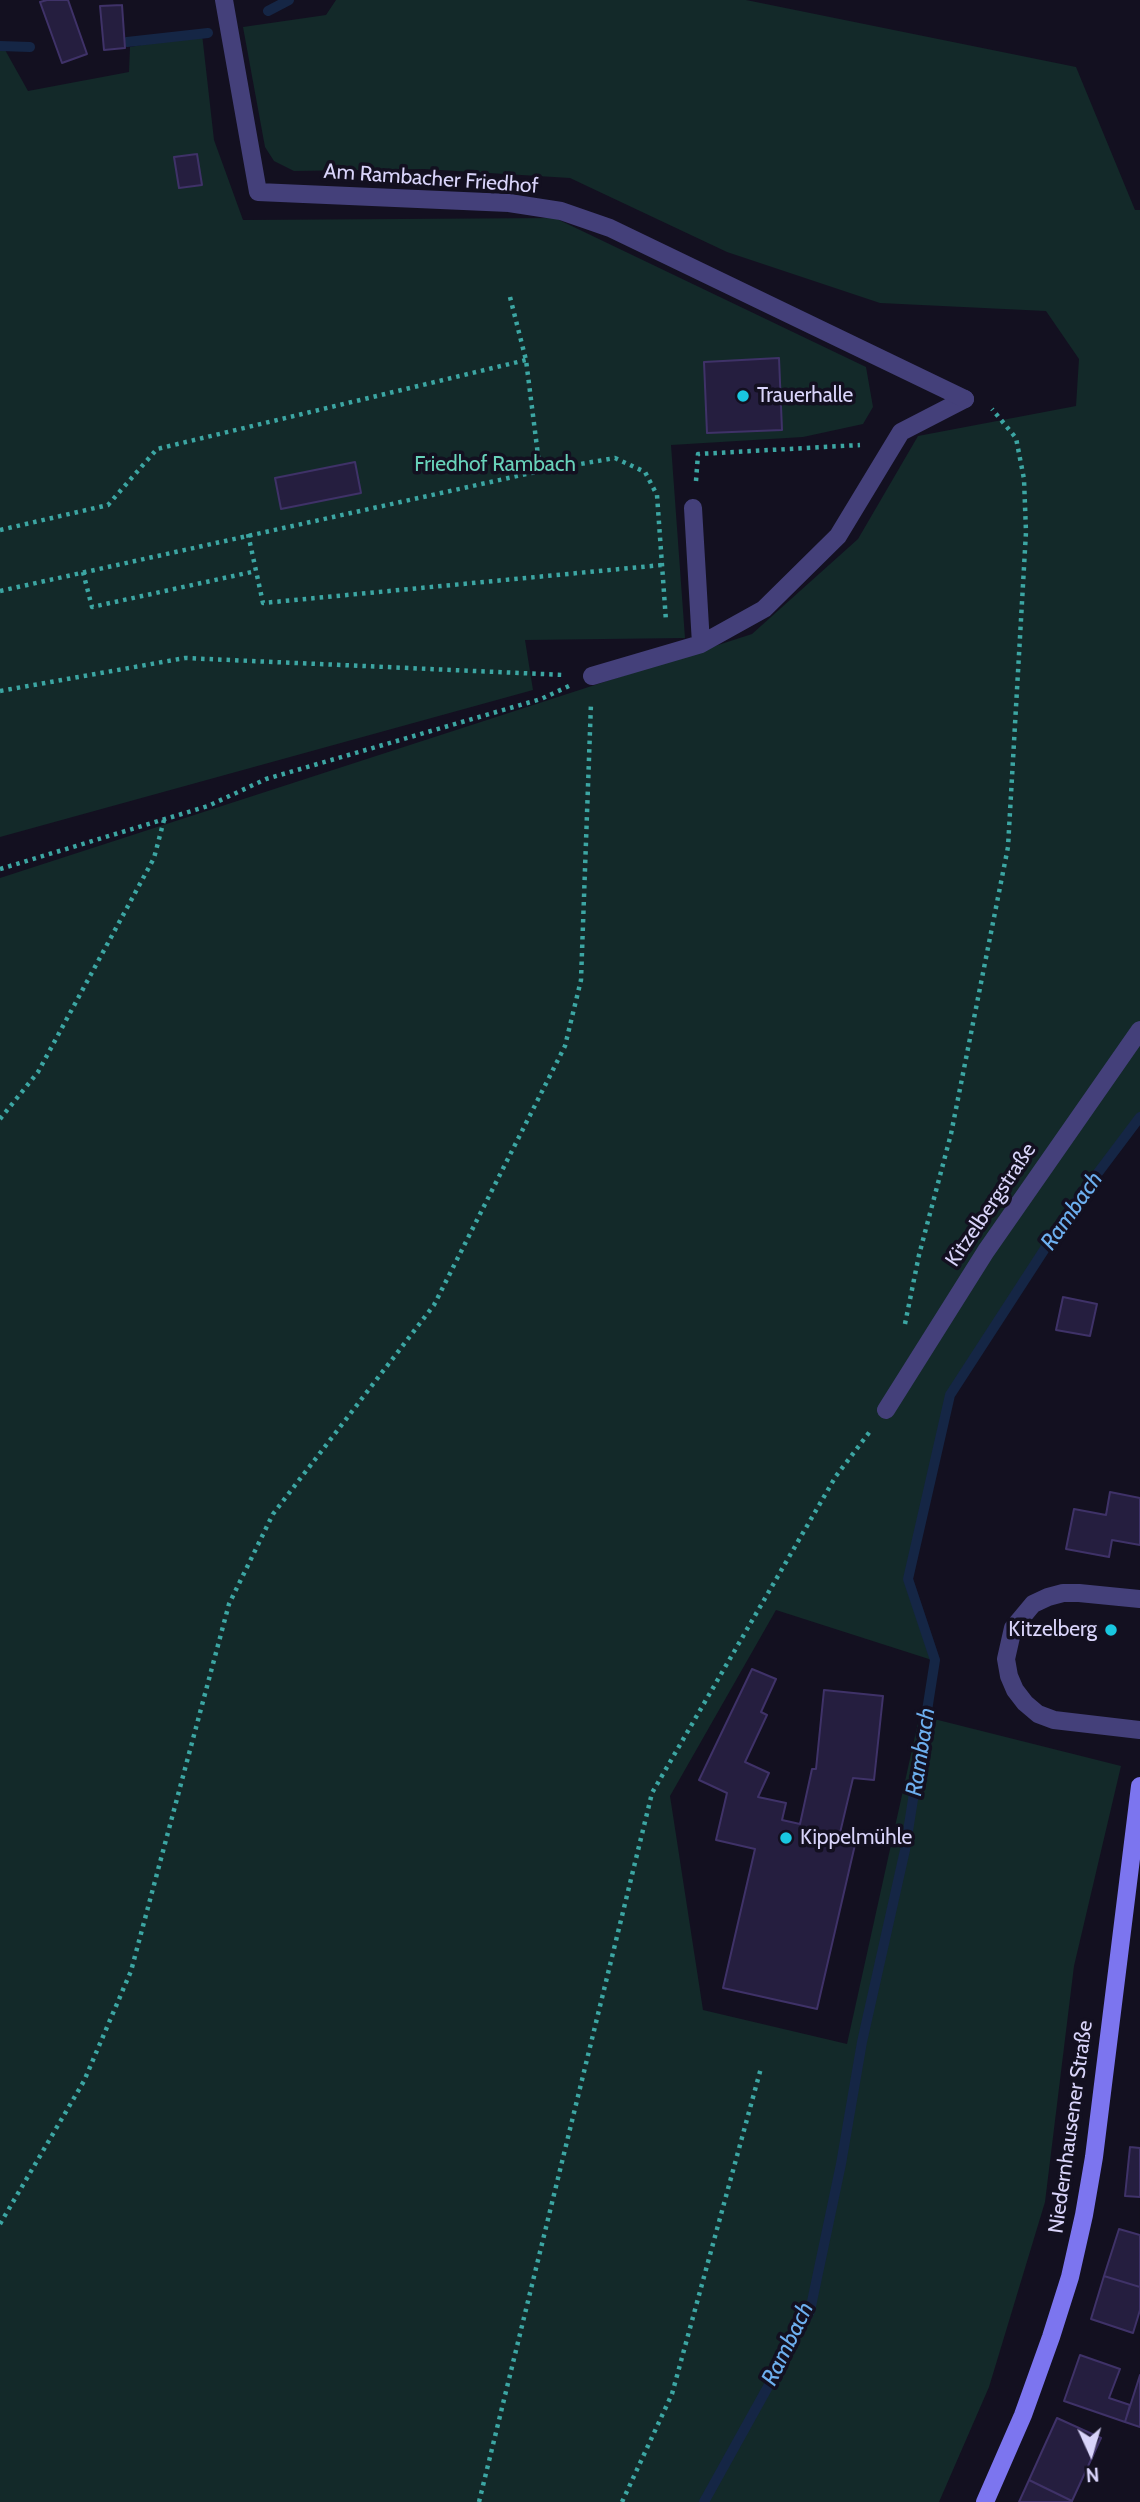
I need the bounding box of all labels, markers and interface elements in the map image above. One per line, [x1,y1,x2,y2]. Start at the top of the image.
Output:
street label: Am Rambacher Friedhof [323,159,539,199]
place label: Trauerhalle [757,383,853,409]
marker: Trauerhalle [735,388,751,404]
park label: Friedhof Rambach [414,452,576,478]
street label: Kitzelbergstraße [940,1138,1042,1272]
water label: Rambach [1035,1167,1109,1255]
place label: Kitzelberg [1008,1617,1097,1643]
marker: Kitzelberg [1103,1622,1119,1638]
water label: Rambach [900,1706,942,1798]
place label: Kippelmühle [800,1825,912,1851]
marker: Kippelmühle [778,1830,794,1846]
street label: Niedernhausener Straße [1044,2019,1098,2235]
water label: Rambach [756,2298,820,2390]
north arrow [1056,2418,1126,2488]
text: N [1085,2463,1100,2486]

